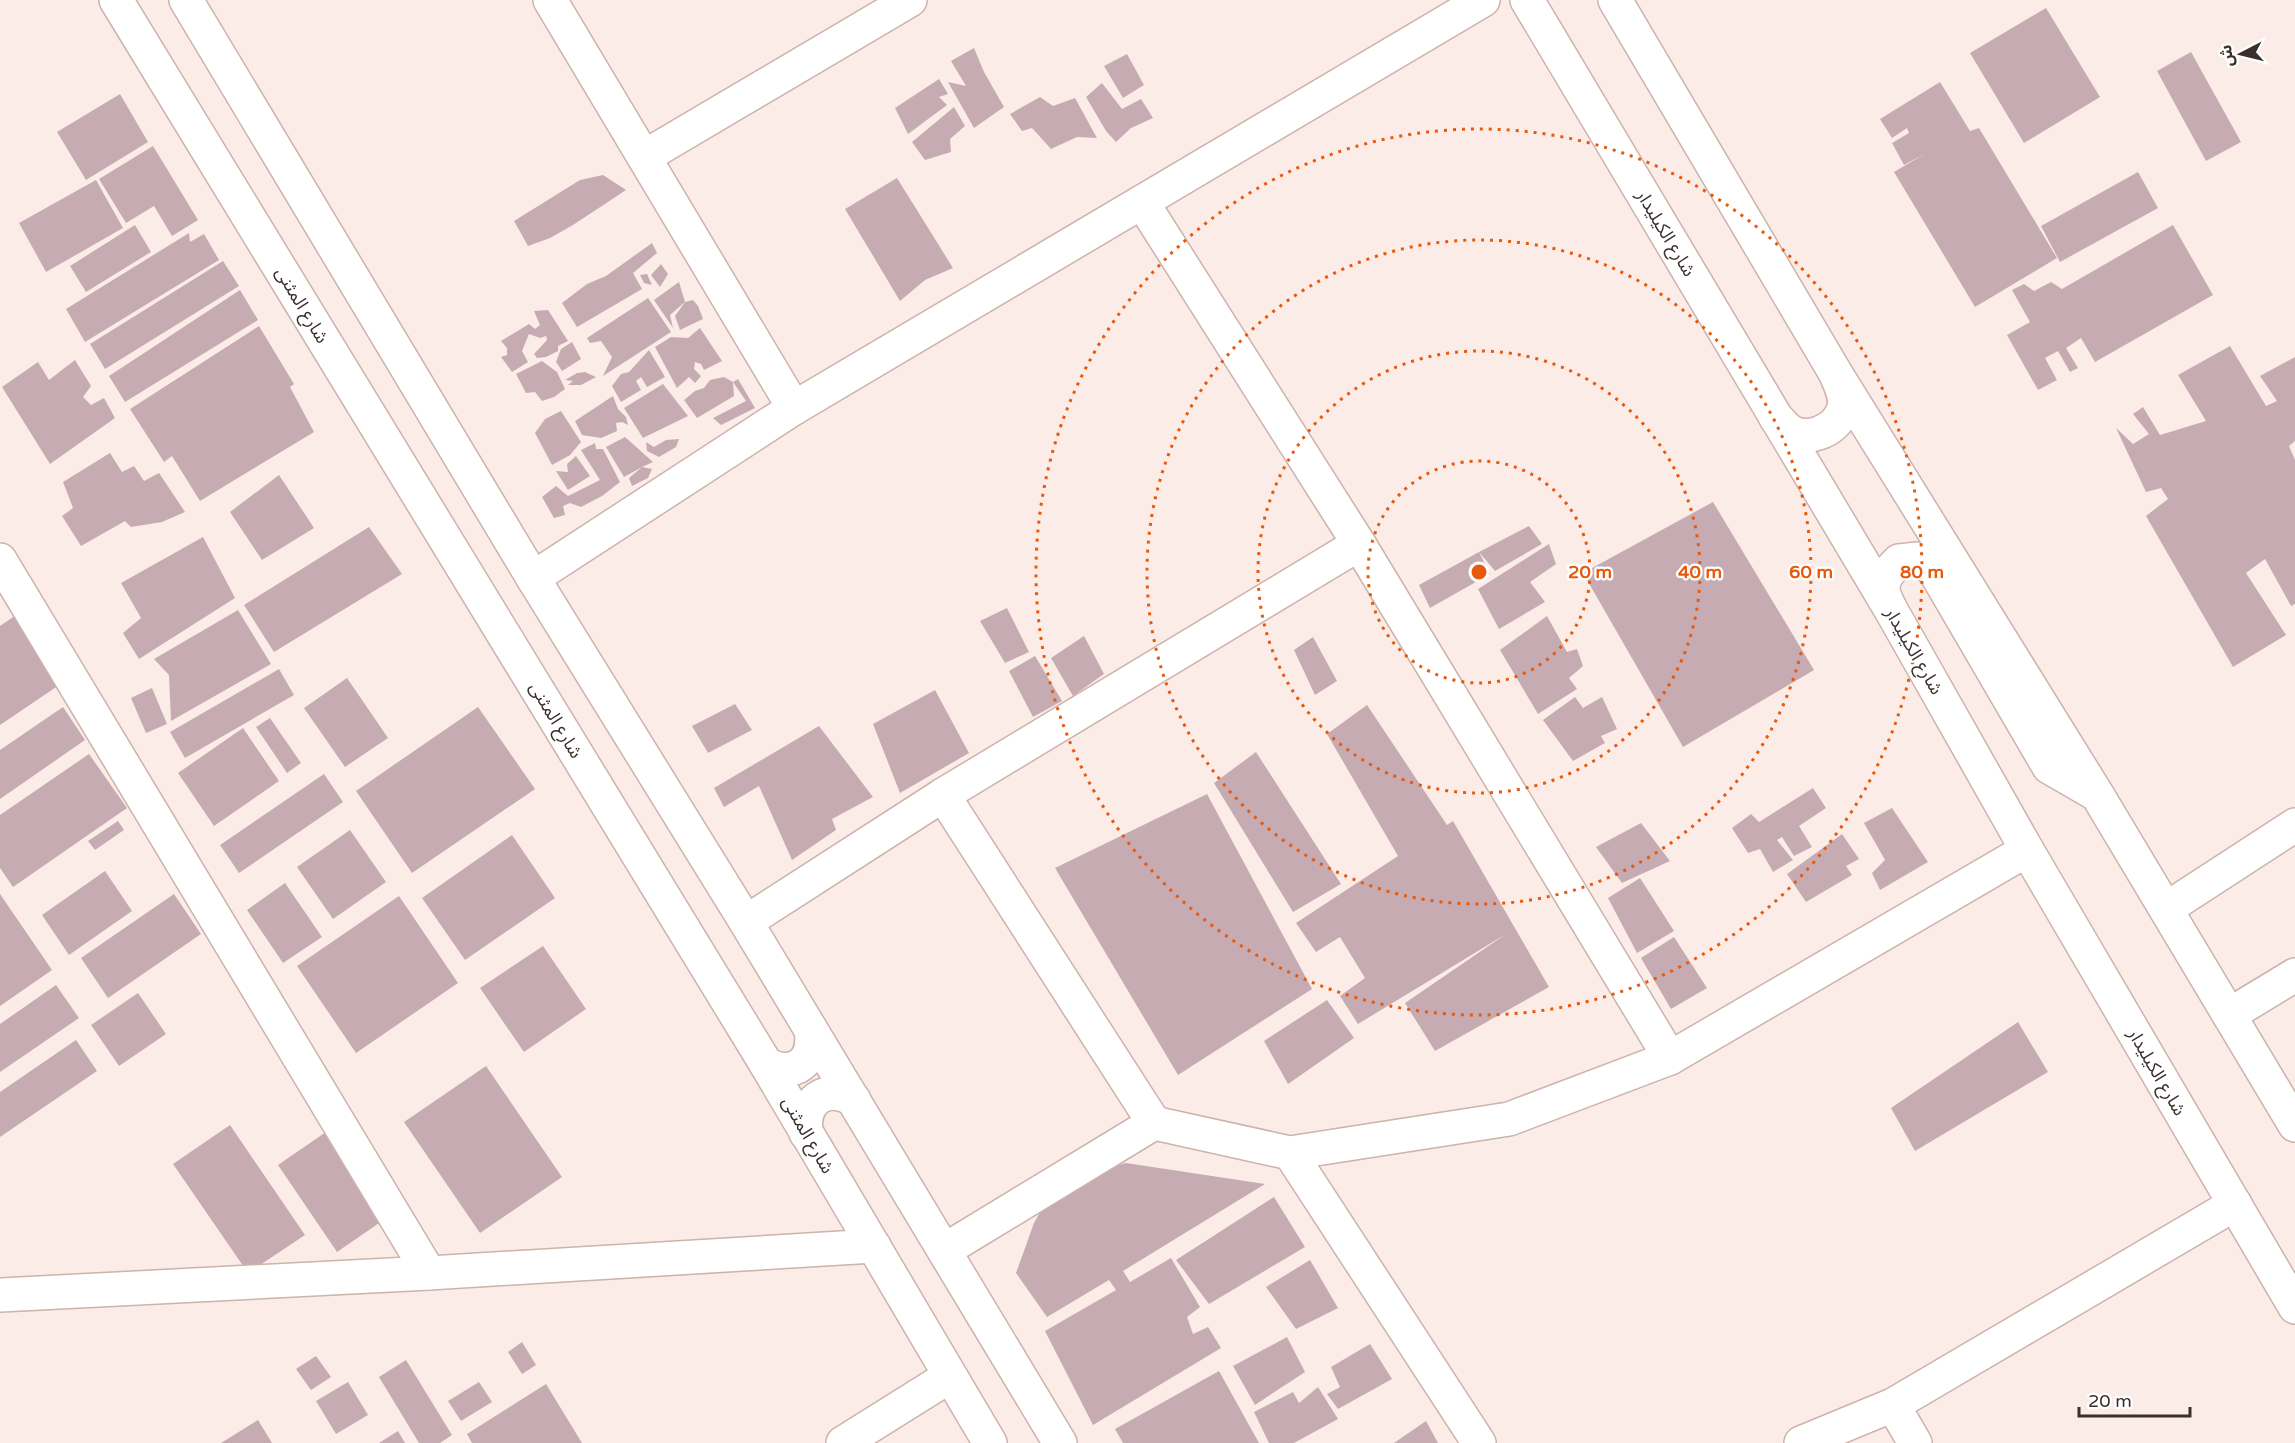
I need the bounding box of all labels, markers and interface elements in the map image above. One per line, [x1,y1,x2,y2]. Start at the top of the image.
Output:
north arrow [2211,24,2271,84]
text: ش [2216,44,2238,68]
street label: شارع الكيليدار [1628,185,1700,282]
street label: شارع المثنى [268,263,333,349]
text: 20 m [1568,561,1612,583]
text: 40 m [1678,561,1722,583]
text: 60 m [1789,561,1833,583]
text: 80 m [1900,561,1944,583]
centre of rings [1469,562,1489,582]
street label: شارع الكيليدار [1877,603,1948,700]
street label: شارع المثنى [522,678,587,764]
street label: شارع الكيليدار [2120,1024,2191,1121]
street label: شارع المثنى [775,1093,839,1179]
scale bar [2079,1380,2190,1418]
text: 20 m [2088,1390,2132,1412]

